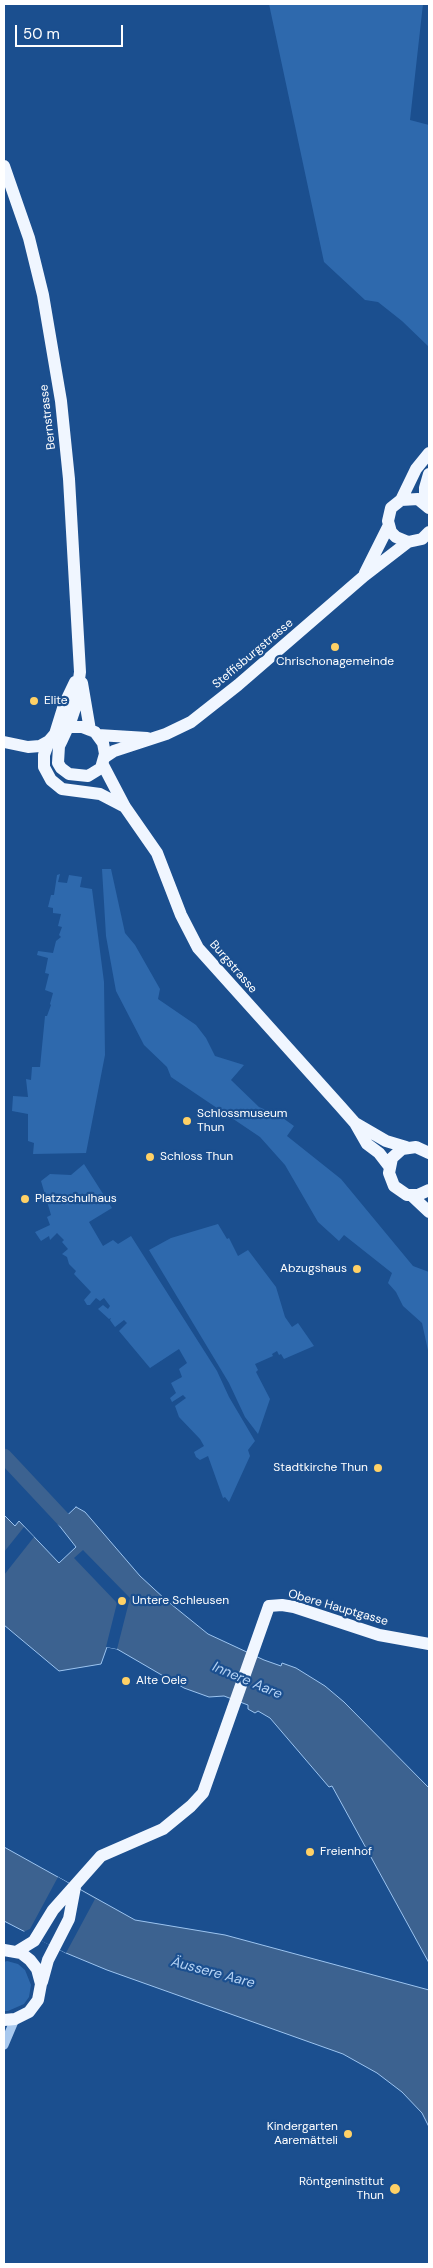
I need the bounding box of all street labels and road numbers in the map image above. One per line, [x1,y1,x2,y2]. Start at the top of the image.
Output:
street label: Bernstrasse [37,384,59,450]
street label: Steffisburgstrasse [210,616,296,692]
street label: Burgstrasse [206,938,260,996]
street label: Obere Hauptgasse [286,1587,390,1629]

